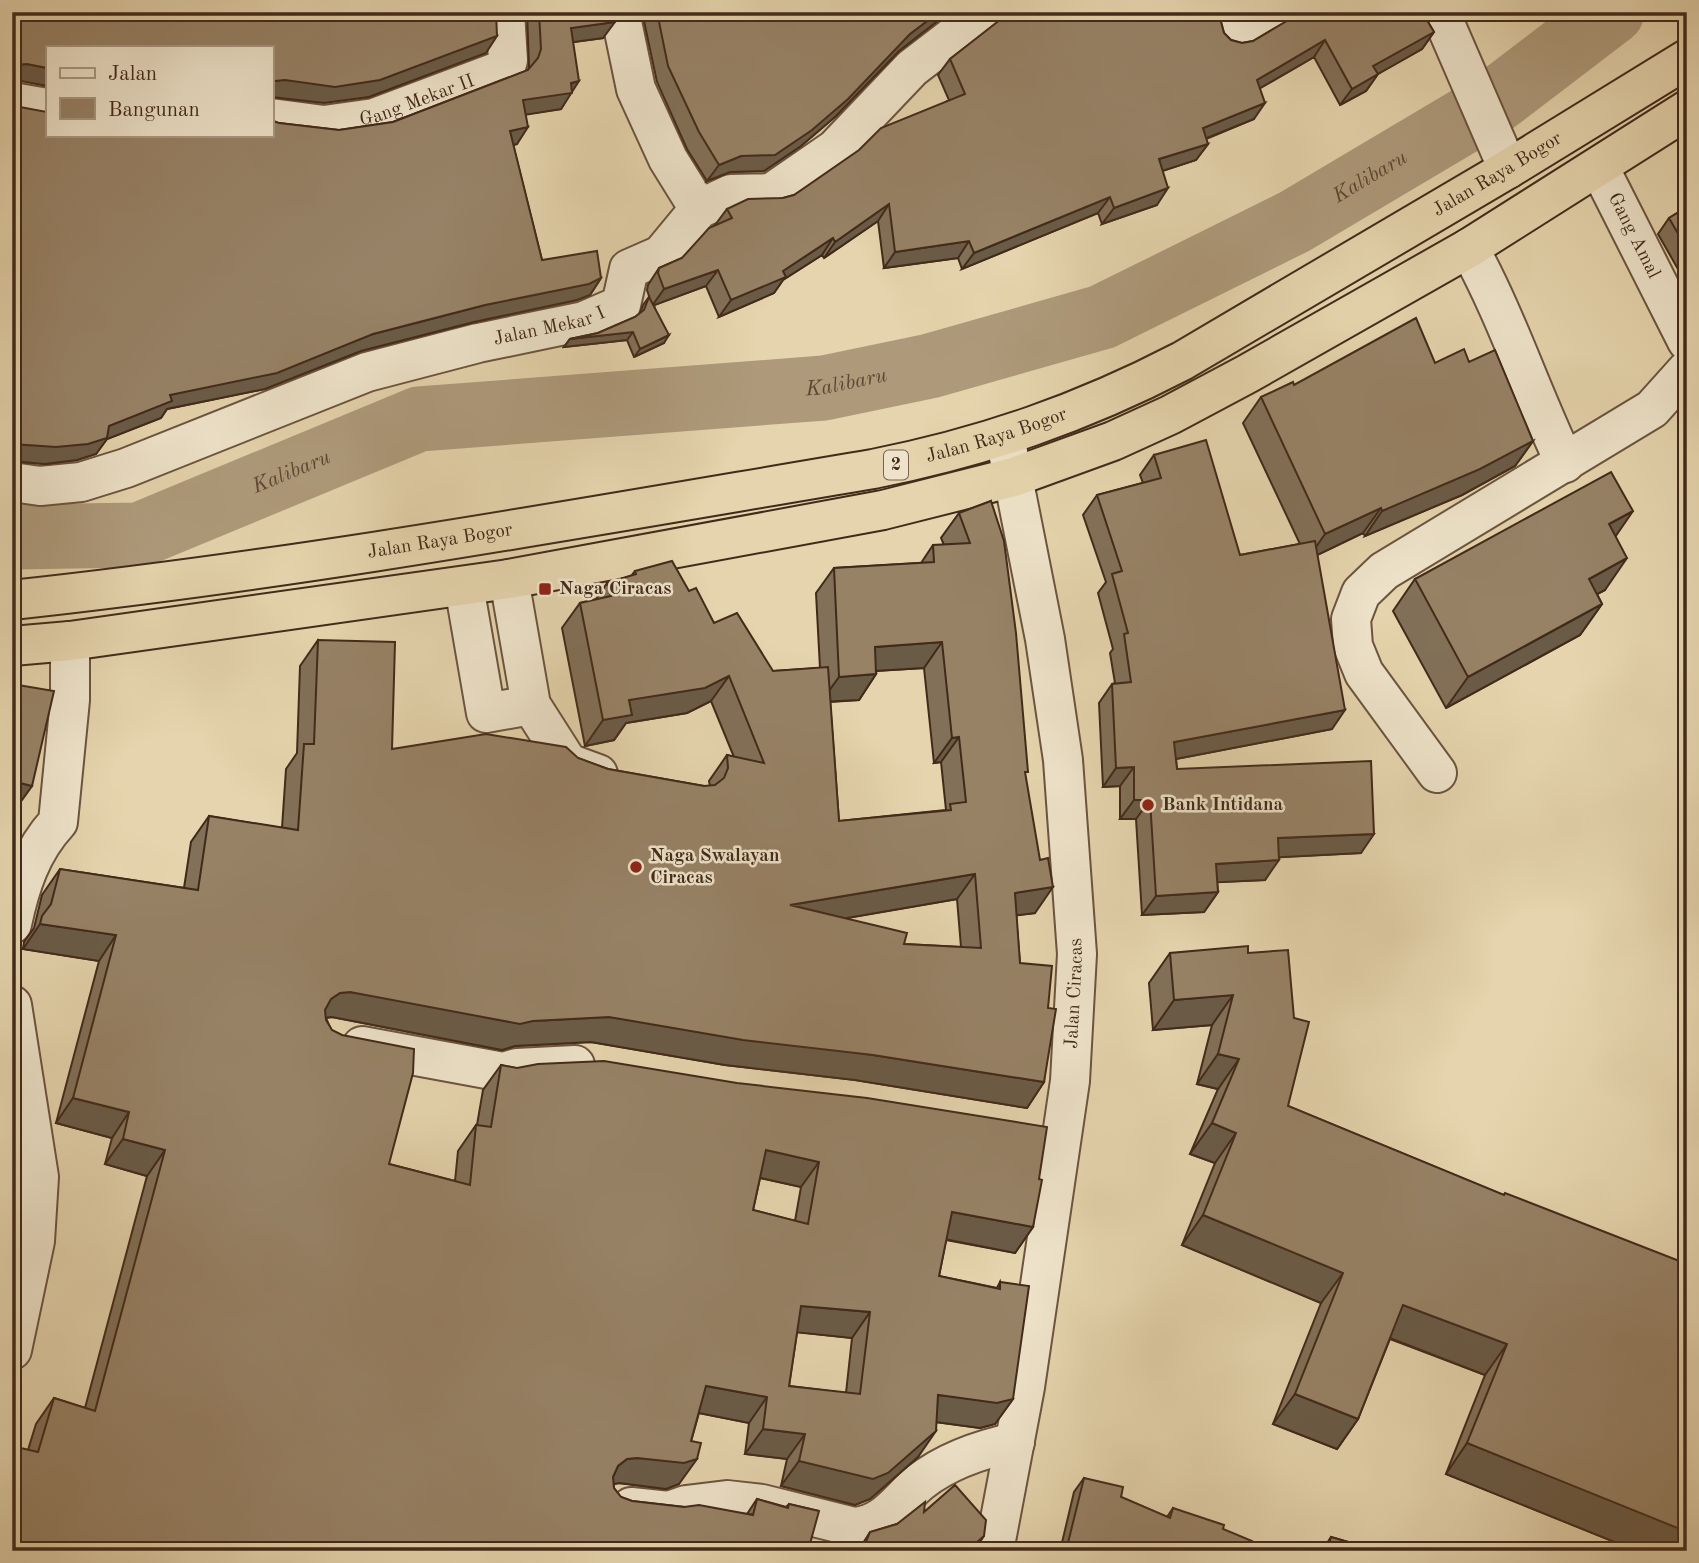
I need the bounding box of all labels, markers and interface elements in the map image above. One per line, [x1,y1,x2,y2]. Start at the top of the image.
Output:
legend [46,46,273,136]
text: Jalan [108,64,157,85]
street label: Gang Mekar II [358,72,477,129]
text: Bangunan [108,100,200,121]
street label: Jalan Raya Bogor [1430,129,1566,220]
water label: Kalibaru [1328,147,1411,208]
street label: Gang Amal [1604,190,1663,282]
street label: Jalan Mekar I [492,303,608,349]
water label: Kalibaru [804,365,889,400]
street label: Jalan Raya Bogor [924,405,1070,466]
water label: Kalibaru [248,446,334,498]
road number: 2 [884,450,908,480]
street label: Jalan Raya Bogor [366,520,514,562]
place label: Naga Ciracas [559,580,671,599]
marker: Naga Ciracas [537,581,553,597]
place label: Bank Intidana [1162,796,1284,815]
marker: Bank Intidana [1140,797,1156,813]
place label: Naga Swalayan Ciracas [650,847,779,888]
marker: Naga Swalayan Ciracas [628,859,644,875]
street label: Jalan Ciracas [1062,937,1087,1049]

